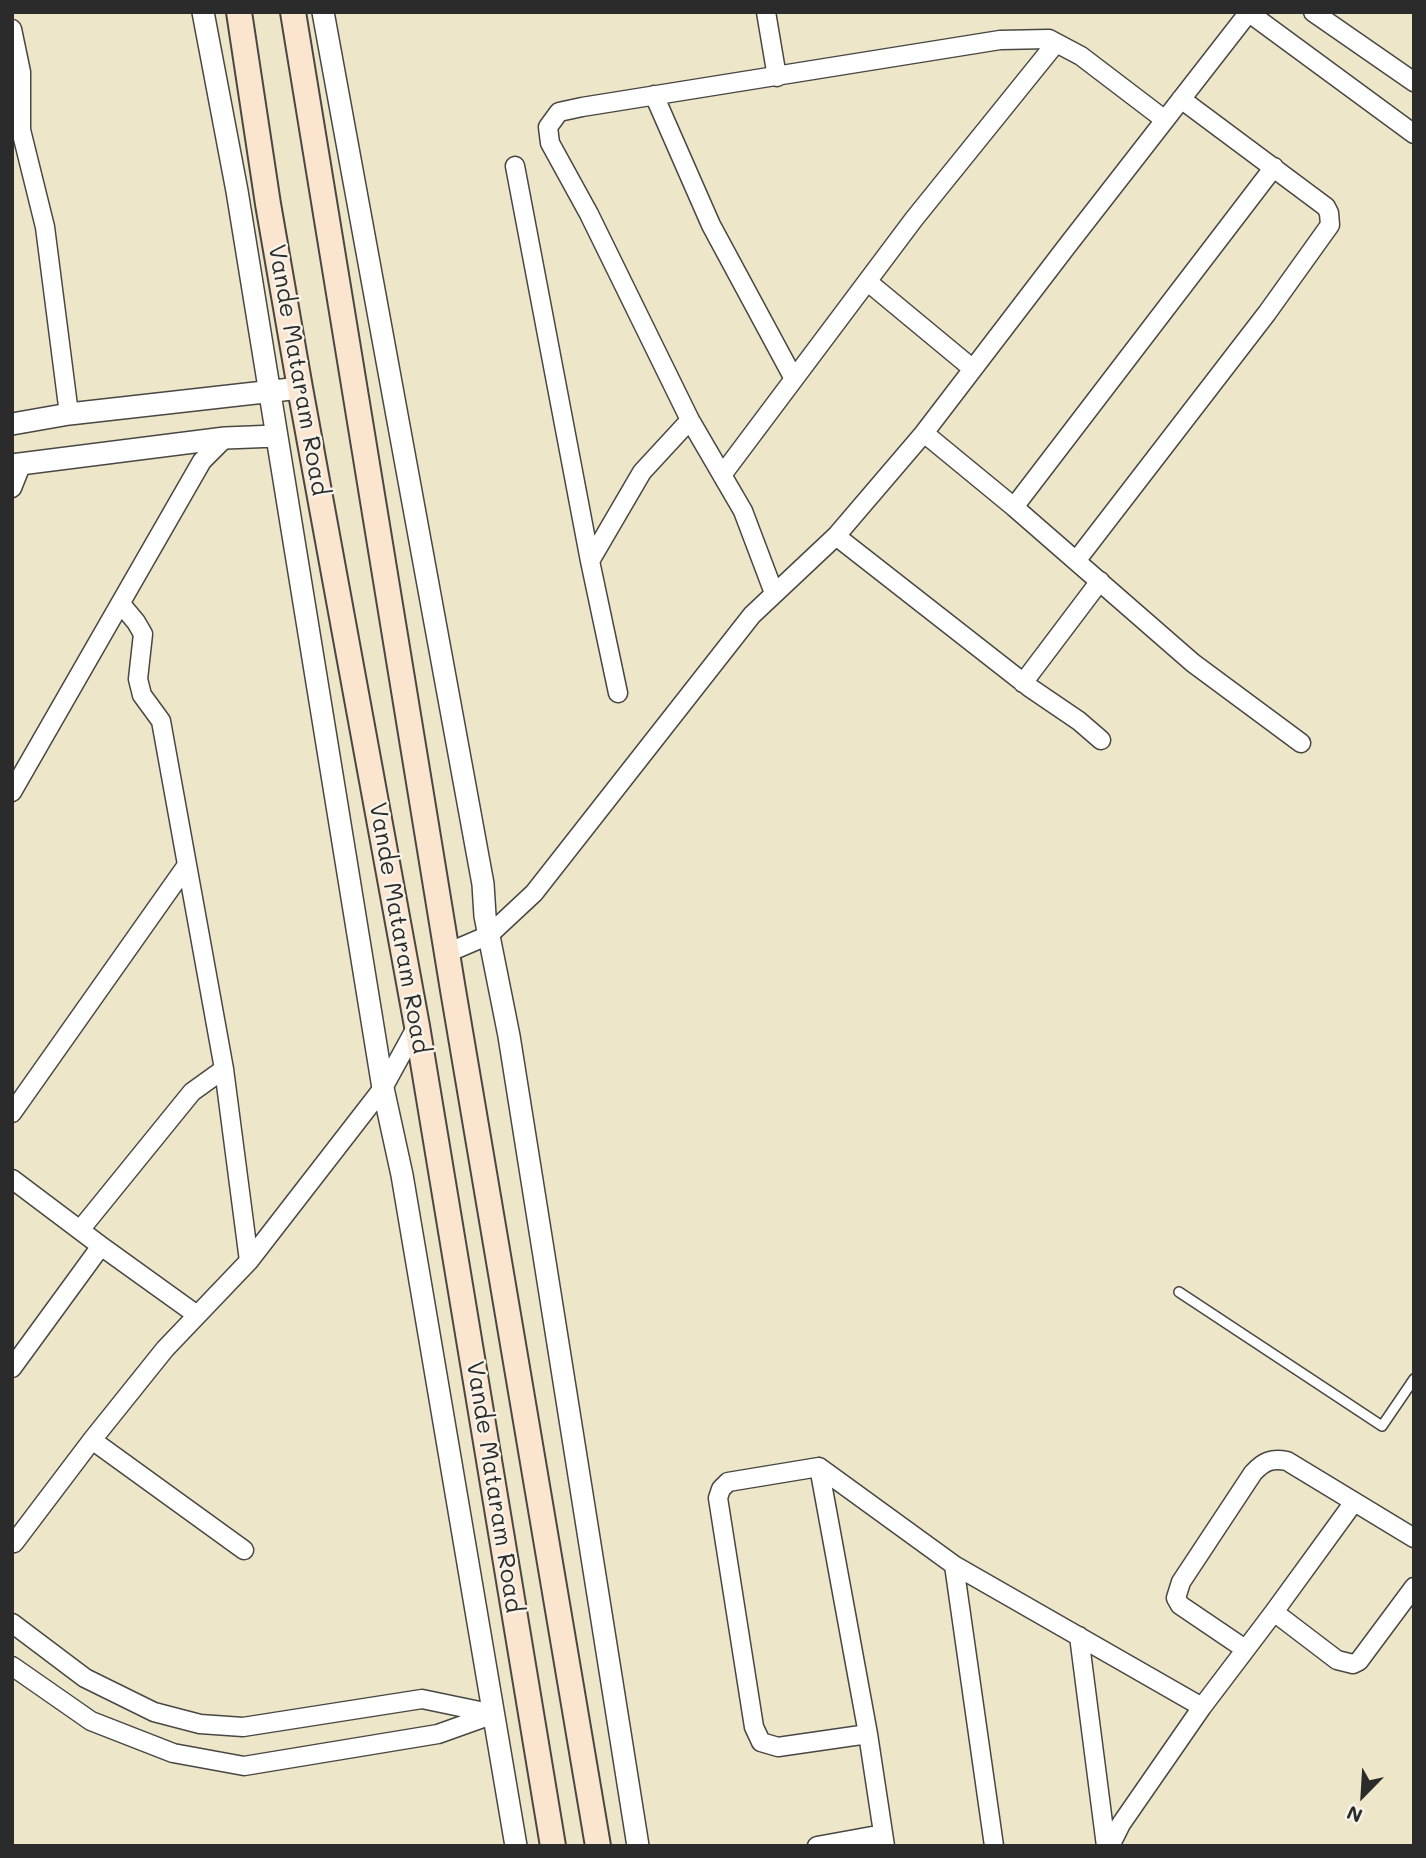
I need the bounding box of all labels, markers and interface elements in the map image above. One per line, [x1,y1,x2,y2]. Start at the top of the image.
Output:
street label: Vande Mataram Road [262,242,334,498]
street label: Vande Mataram Road [363,800,435,1056]
street label: Vande Mataram Road [460,1359,528,1615]
north arrow [1328,1760,1398,1830]
text: N [1343,1800,1366,1829]

